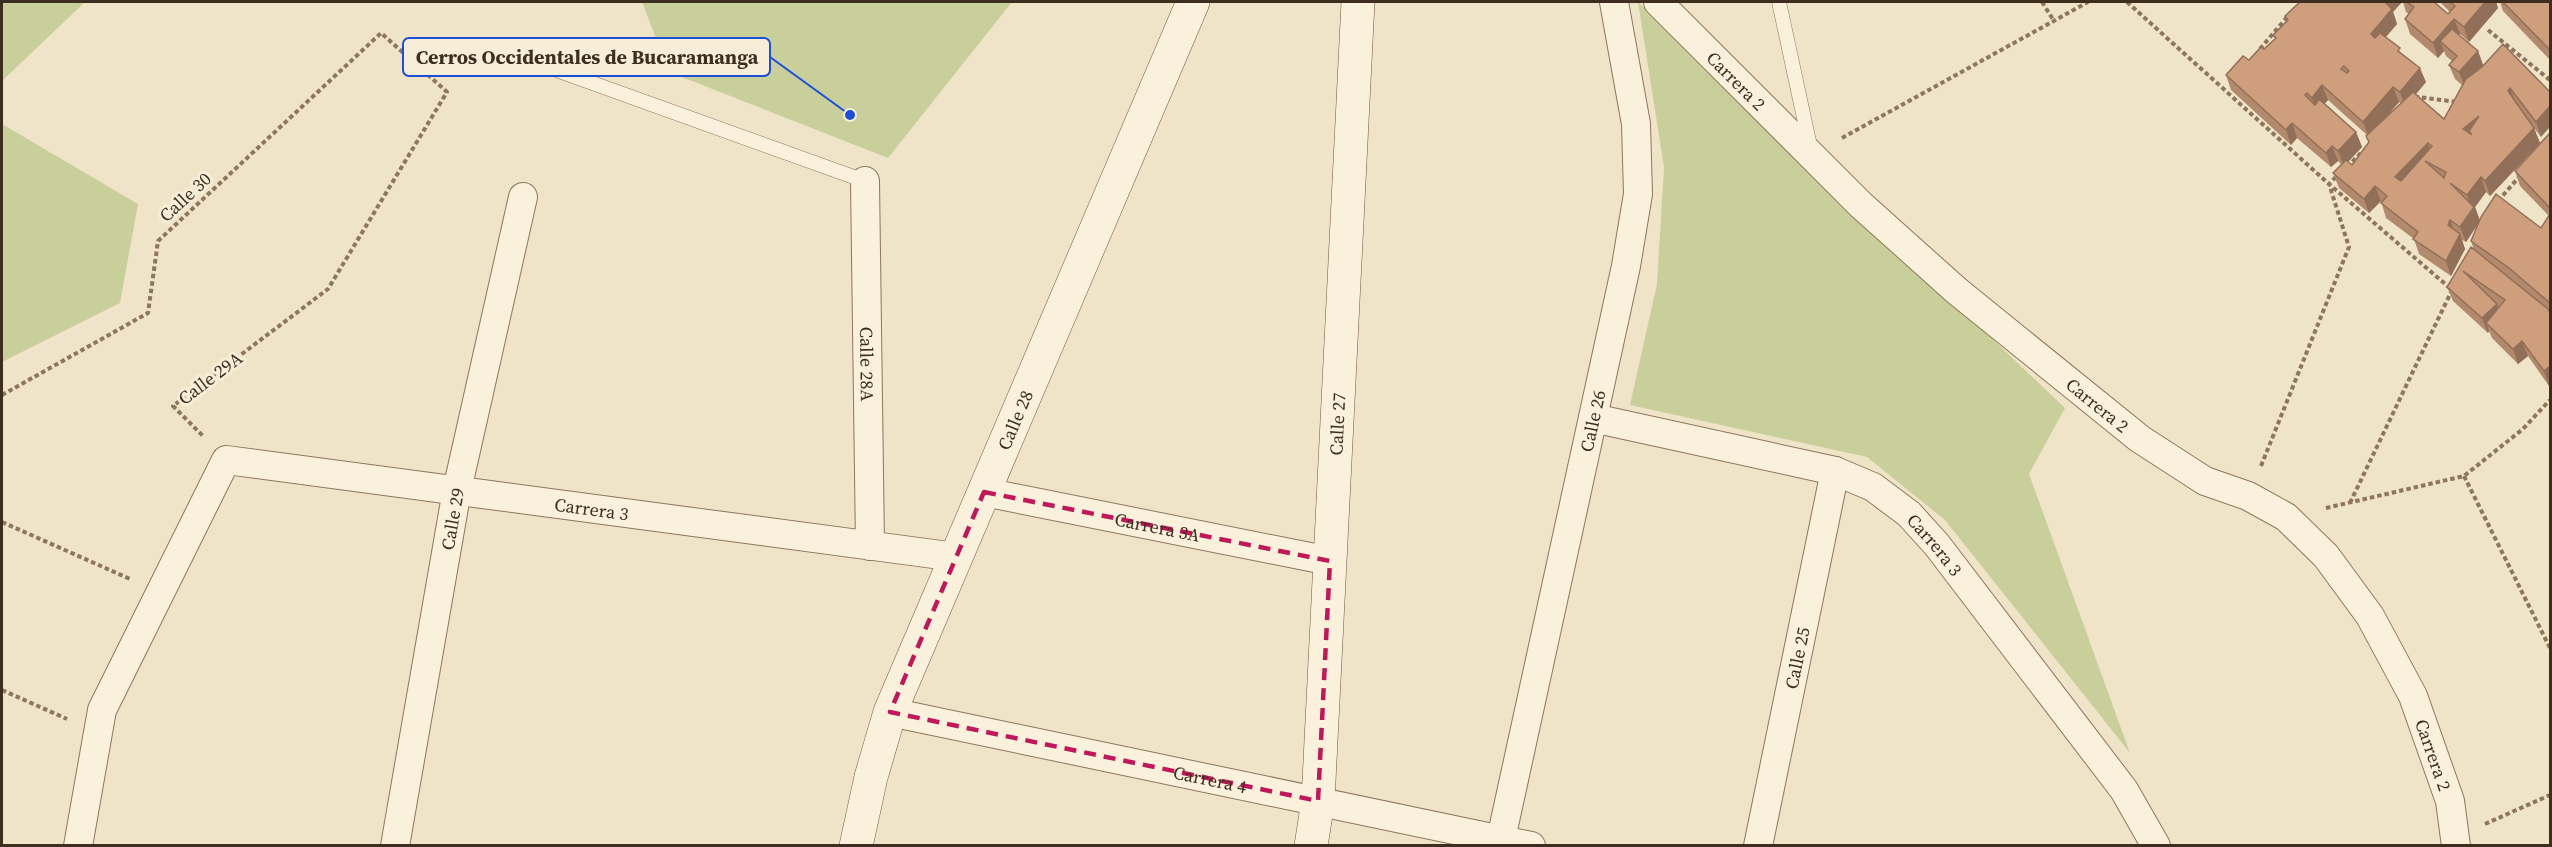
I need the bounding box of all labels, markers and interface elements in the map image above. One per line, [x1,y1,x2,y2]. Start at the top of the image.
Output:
callout: Cerros Occidentales de Bucaramanga [403,38,770,76]
text: Cerros Occidentales de Bucaramanga [416,43,759,71]
street label: Carrera 2 [1701,45,1772,116]
street label: Calle 30 [154,167,216,227]
street label: Calle 28A [854,327,881,402]
street label: Calle 29A [173,346,247,410]
street label: Carrera 2 [2061,372,2135,438]
street label: Calle 28 [991,386,1038,454]
street label: Calle 26 [1573,388,1611,454]
street label: Calle 27 [1323,392,1351,456]
street label: Calle 29 [434,486,470,552]
street label: Carrera 3 [553,491,630,526]
street label: Carrera 3A [1113,506,1202,547]
street label: Carrera 3 [1902,508,1968,581]
street label: Calle 25 [1778,625,1815,691]
street label: Carrera 2 [2410,715,2458,794]
street label: Carrera 4 [1171,759,1249,799]

